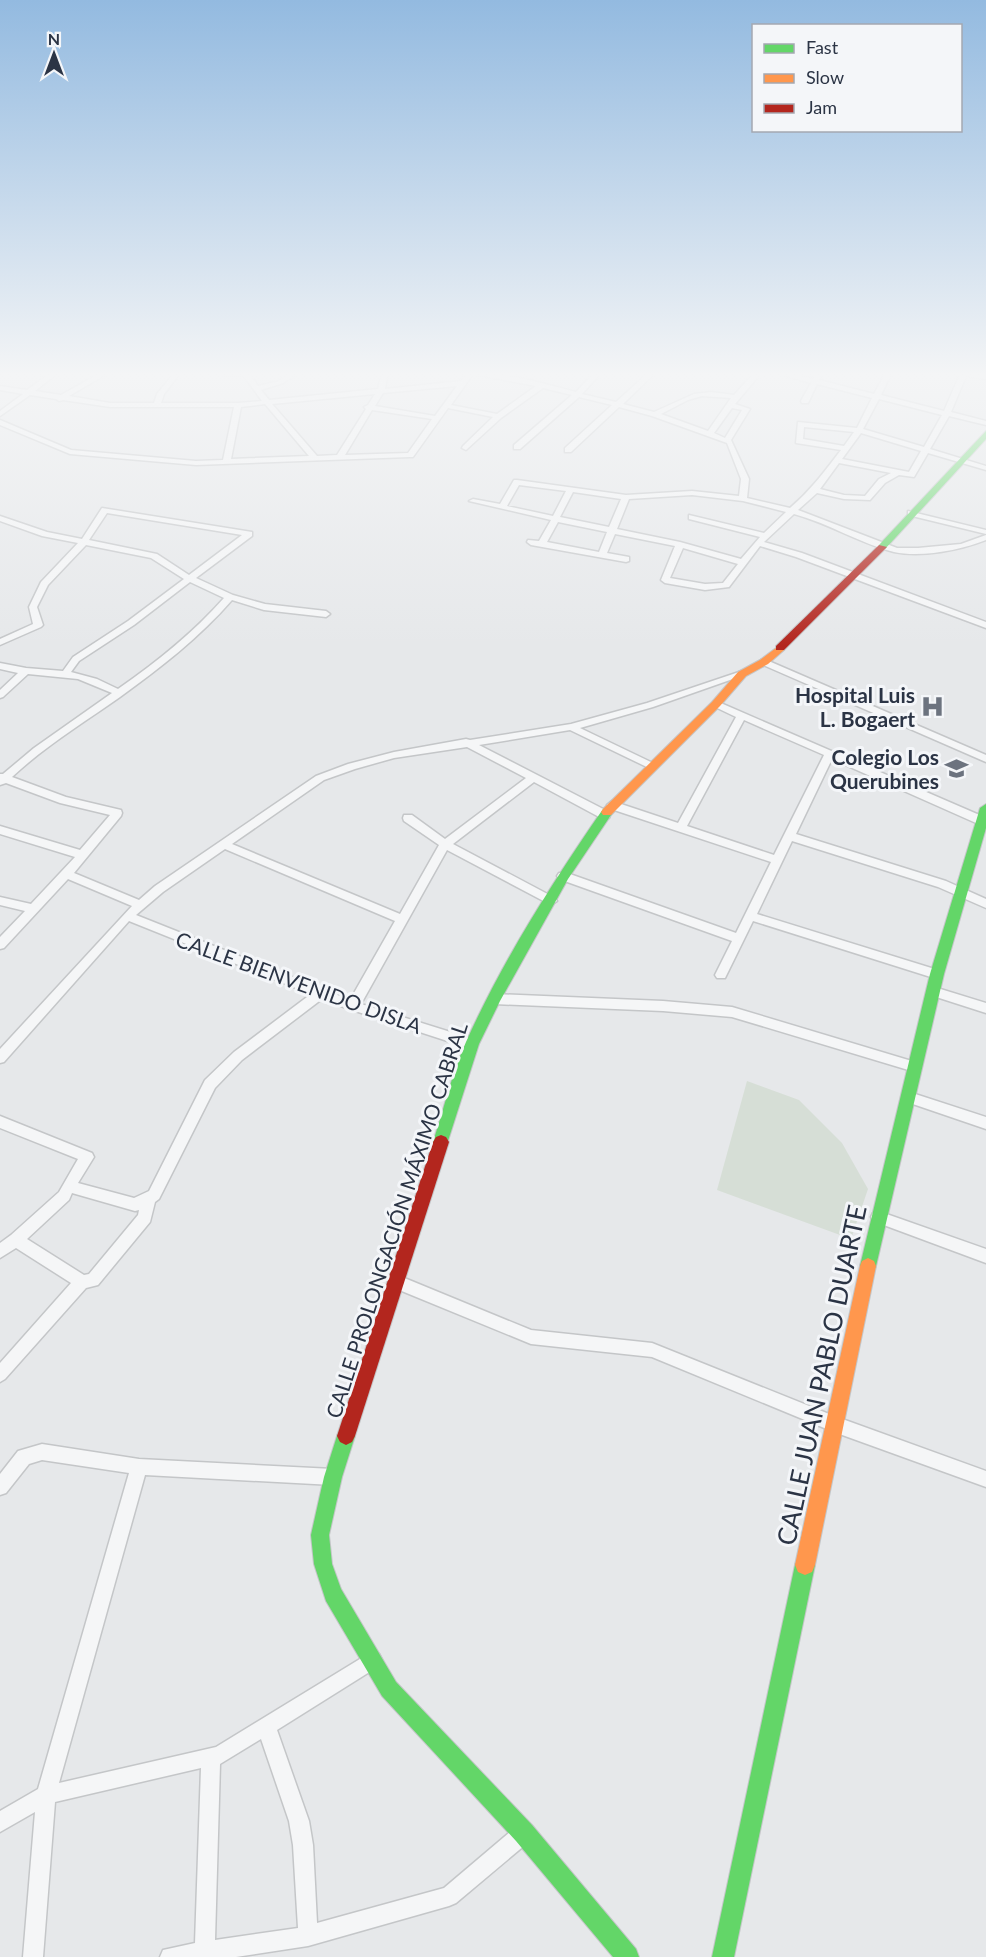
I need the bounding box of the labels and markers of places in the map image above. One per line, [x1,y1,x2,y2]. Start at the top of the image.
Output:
place label: Hospital Luis L. Bogaert [795,682,915,731]
hospital icon: Hospital Luis L. Bogaert [920,693,946,719]
place label: Colegio Los Querubines [830,744,939,793]
school or university icon: Colegio Los Querubines [944,755,970,781]

